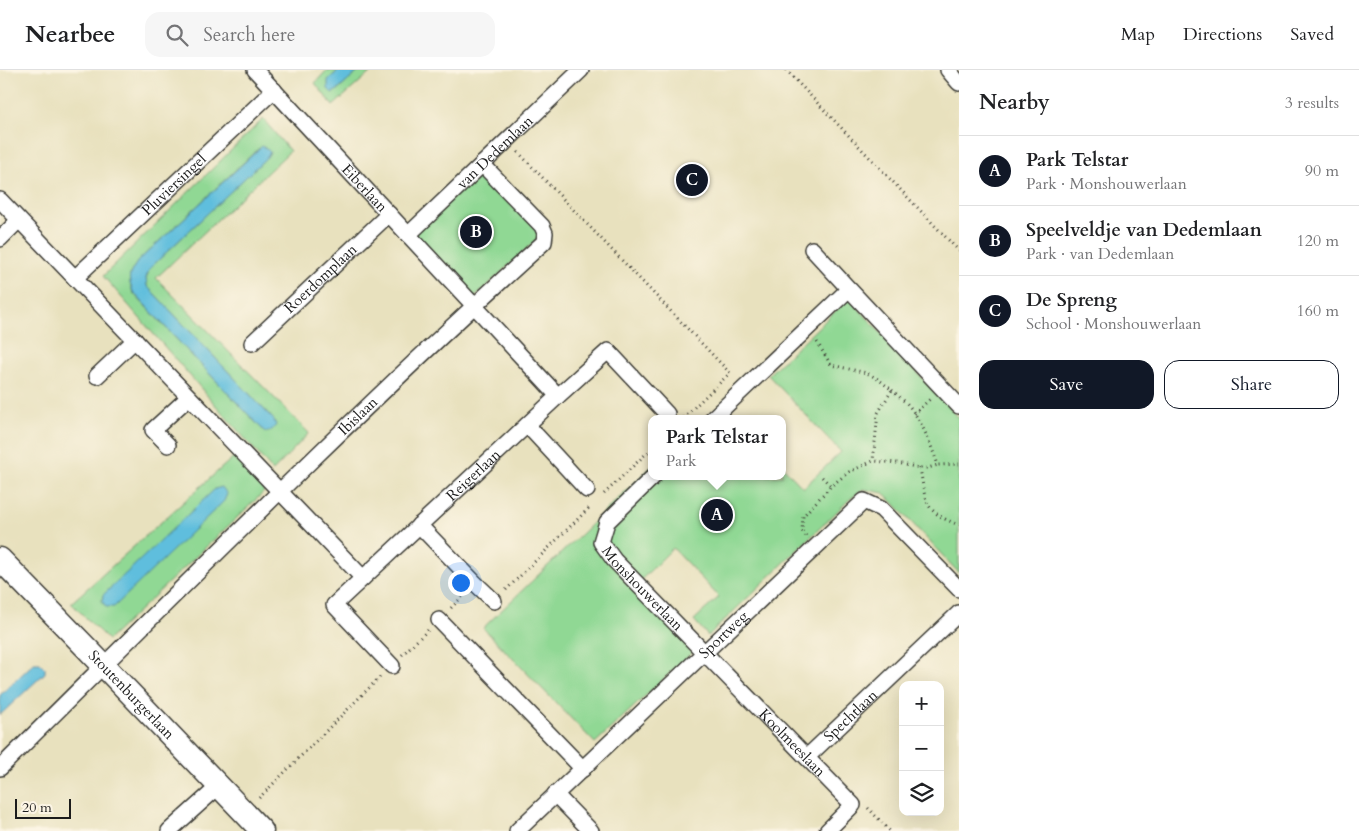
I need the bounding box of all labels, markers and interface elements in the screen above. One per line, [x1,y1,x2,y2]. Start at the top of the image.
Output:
search box [145,12,495,57]
text: Nearbee [25,18,115,51]
icon: search [163,21,191,49]
text: Search here [203,22,295,48]
text: Map [1121,22,1155,47]
text: Directions [1183,22,1262,47]
text: Saved [1290,22,1334,47]
text: Nearby [979,88,1050,117]
text: 3 results [1285,92,1339,114]
street label: van Dedemlaan [452,111,538,193]
text: Park Telstar [1026,147,1128,173]
street label: Pluviersingel [137,149,211,220]
street label: Eiberlaan [337,159,392,217]
text: A [989,160,1001,182]
text: 90 m [1305,160,1339,182]
pin: C [676,161,708,199]
text: Park · Monshouwerlaan [1026,173,1187,195]
pin: B [460,213,492,251]
text: Speelveldje van Dedemlaan [1026,217,1262,243]
text: B [989,230,1001,252]
text: 120 m [1297,230,1339,252]
street label: Roerdomplaan [280,239,361,318]
text: Park · van Dedemlaan [1026,243,1174,265]
text: De Spreng [1026,287,1117,313]
text: C [989,300,1001,322]
text: 160 m [1297,300,1339,322]
text: School · Monshouwerlaan [1026,313,1201,335]
button: Save [979,360,1154,409]
button: Share [1164,360,1339,409]
street label: Ibislaan [334,392,382,440]
popup [648,415,786,480]
text: Park Telstar [666,424,768,450]
street label: Reigerlaan [442,444,505,505]
text: Park [666,450,697,472]
pin: A [701,496,733,534]
street label: Monshouwerlaan [597,542,688,635]
your location [448,570,474,596]
street label: Sportweg [694,606,753,663]
street label: Stoutenburgerlaan [84,646,179,744]
map controls [899,681,944,816]
button: + [899,681,944,726]
street label: Spechtlaan [819,685,882,746]
street label: Koolmeeslaan [754,704,830,781]
button: − [899,726,944,771]
button: layers [899,771,944,816]
scale bar [15,796,71,819]
text: 20 m [22,798,52,817]

